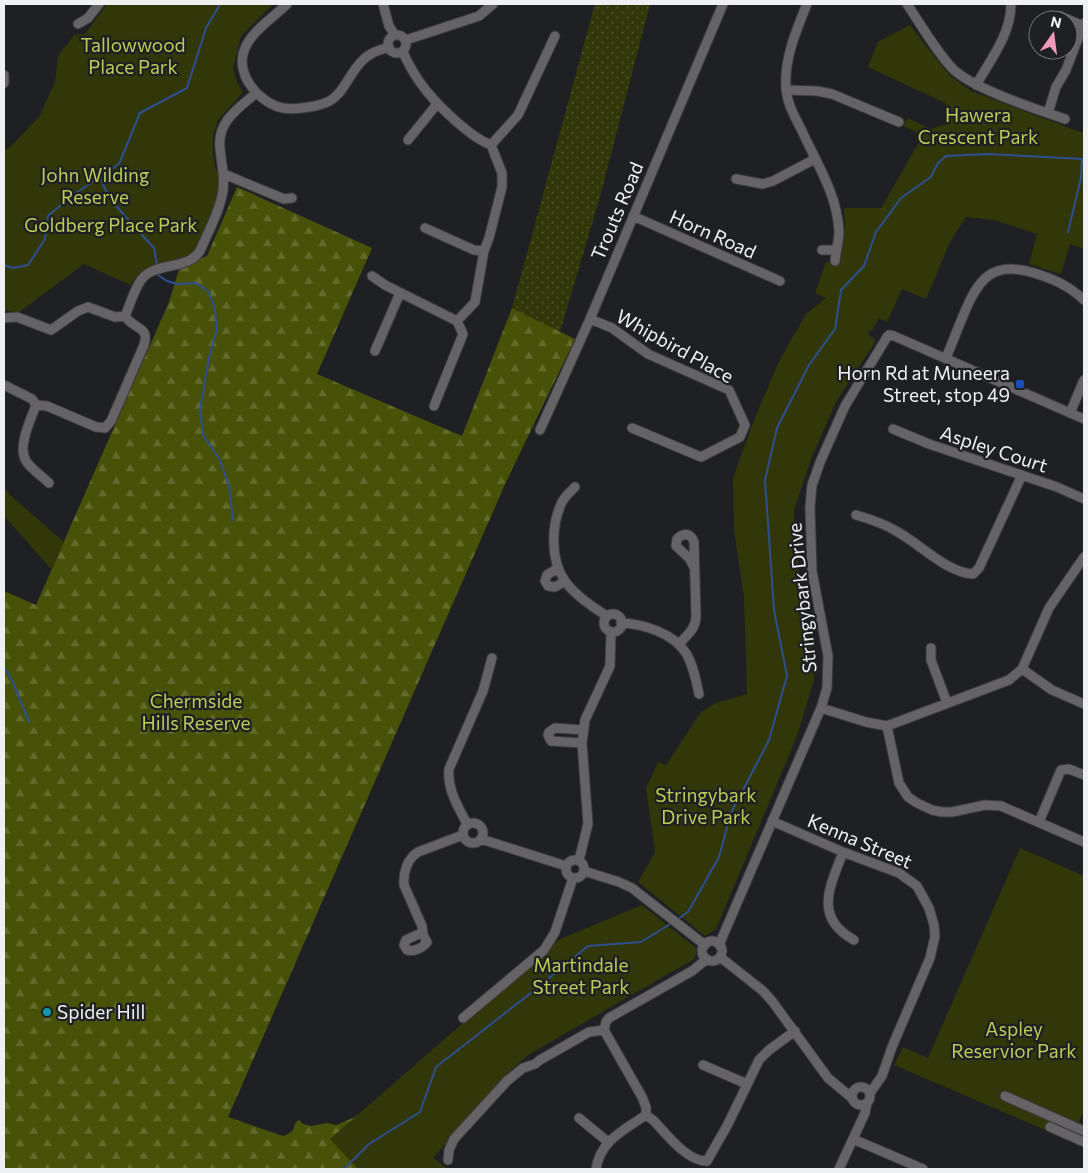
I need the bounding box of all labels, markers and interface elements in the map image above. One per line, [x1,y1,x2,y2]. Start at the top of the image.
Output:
north arrow [1028,10,1078,60]
text: N [1049,12,1063,31]
park label: Tallowwood Place Park [81,33,185,78]
park label: Hawera Crescent Park [918,103,1038,148]
street label: Trouts Road [586,158,647,263]
park label: John Wilding Reserve [41,163,149,208]
street label: Horn Road [666,204,760,263]
park label: Goldberg Place Park [24,213,198,236]
street label: Whipbird Place [613,304,738,387]
place label: Horn Rd at Muneera Street, stop 49 [837,361,1010,406]
marker: Horn Rd at Muneera Street, stop 49 [1014,378,1026,390]
street label: Aspley Court [938,420,1051,477]
street label: Stringybark Drive [782,522,821,674]
park label: Chermside Hills Reserve [142,689,250,734]
park label: Stringybark Drive Park [655,783,757,828]
street label: Kenna Street [805,808,916,873]
park label: Martindale Street Park [532,953,630,998]
place label: Spider Hill [57,1000,145,1023]
marker: Spider Hill [41,1006,53,1018]
park label: Aspley Reservior Park [951,1017,1077,1062]

